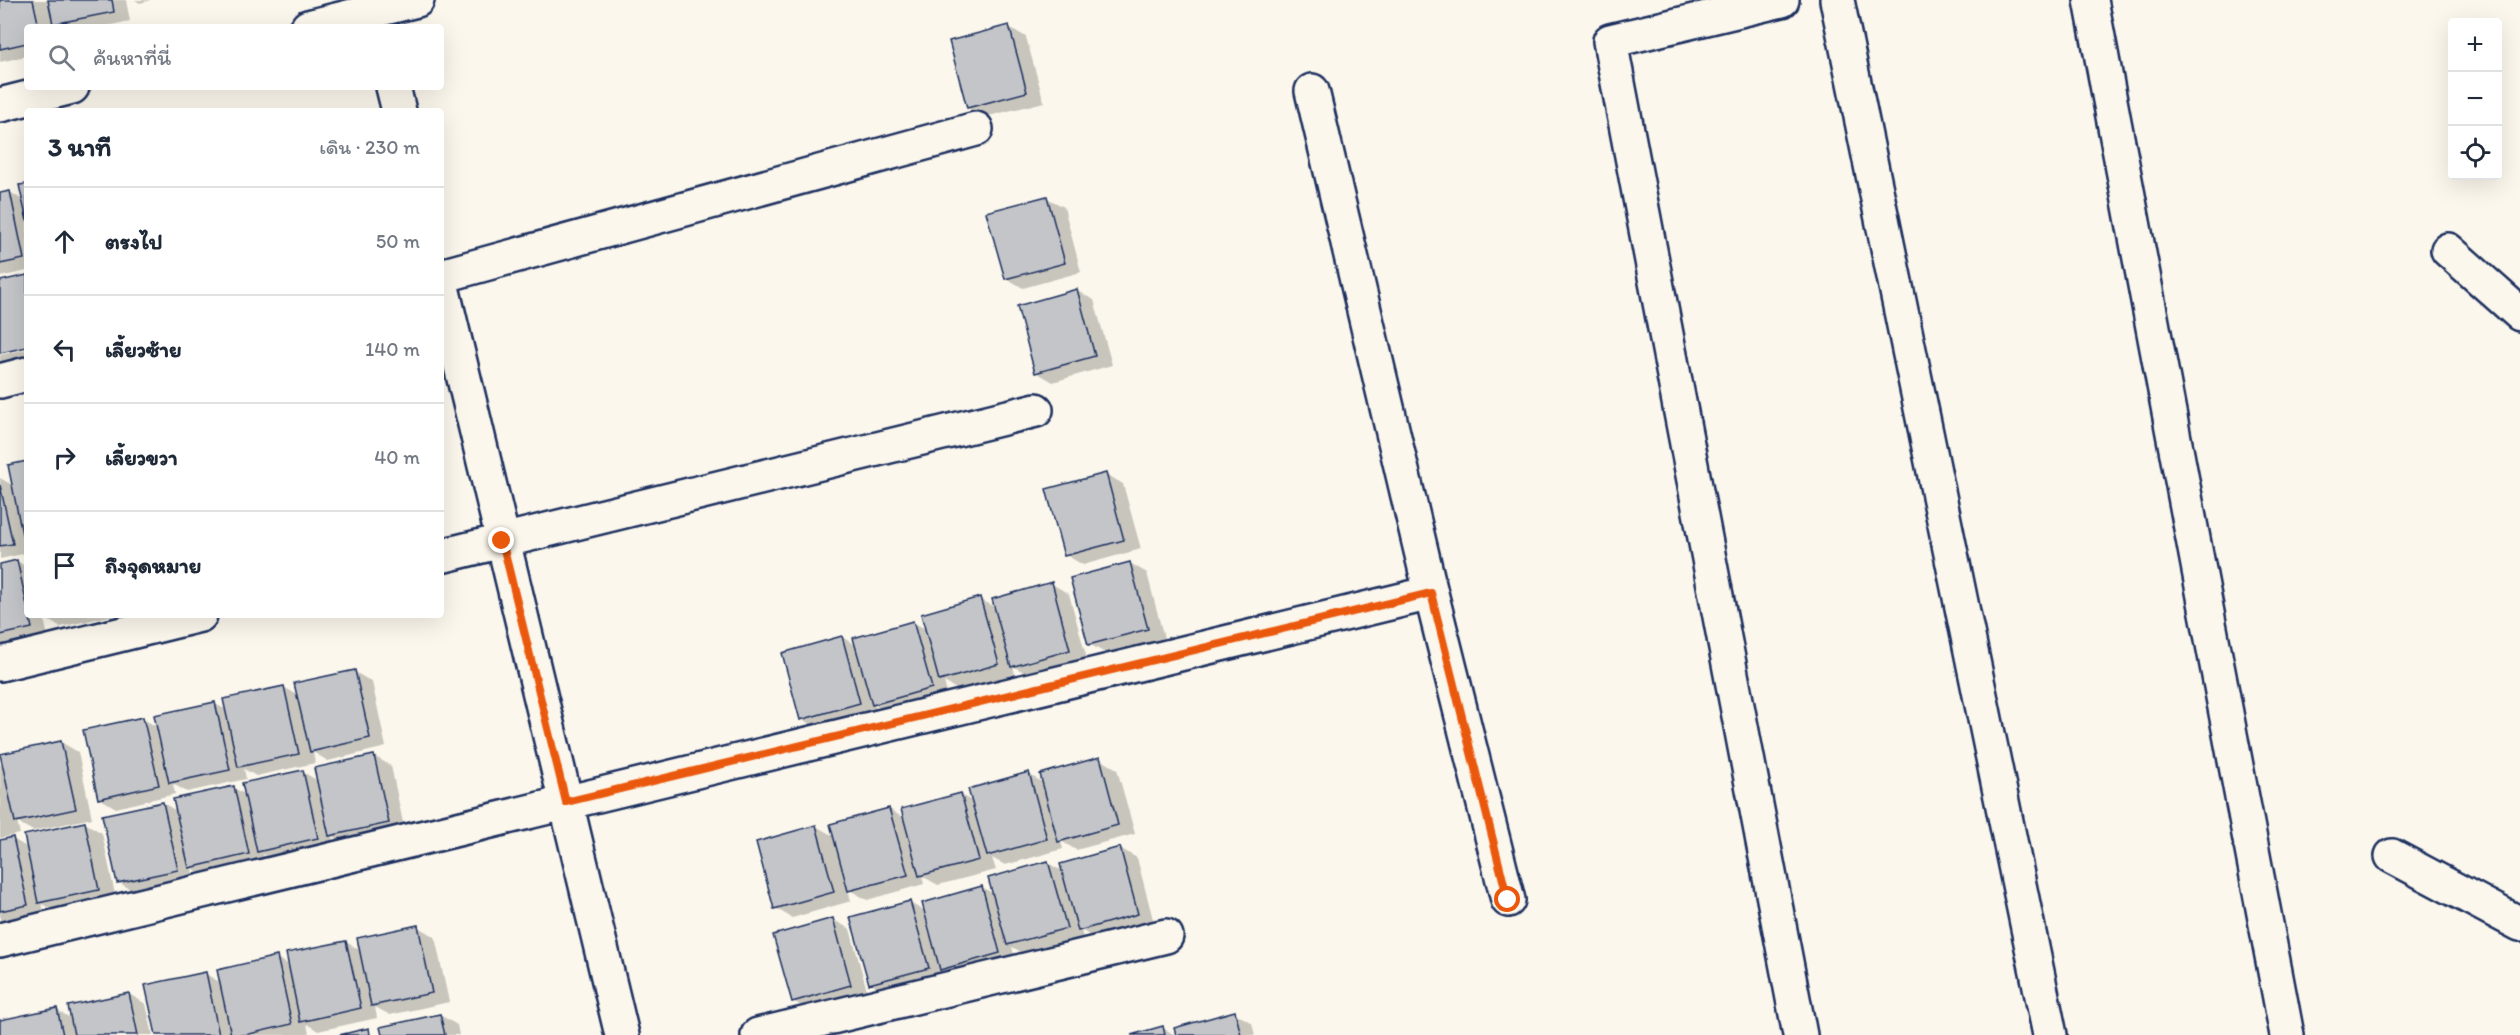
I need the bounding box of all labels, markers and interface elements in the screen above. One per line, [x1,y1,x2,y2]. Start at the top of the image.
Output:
map controls [2448,18,2502,180]
button: + [2448,18,2502,72]
search box [24,24,444,90]
icon: search [45,41,78,74]
text: ค้นหาที่นี่ [93,44,171,71]
button: − [2448,72,2502,126]
button: locate [2448,126,2502,180]
text: 3 นาที [48,131,111,163]
text: เดิน · 230 m [319,135,420,159]
icon: ahead [48,225,81,258]
text: ตรงไป [105,228,163,255]
text: 50 m [376,229,420,253]
icon: left [48,333,81,366]
text: เลี้ยวซ้าย [105,336,181,363]
text: 140 m [365,337,420,361]
icon: right [48,441,81,474]
text: เลี้ยวขวา [105,444,178,471]
text: 40 m [374,445,420,469]
route end [488,527,514,553]
icon: arrive [48,549,81,582]
text: ถึงจุดหมาย [105,552,201,579]
route start [1494,886,1520,912]

